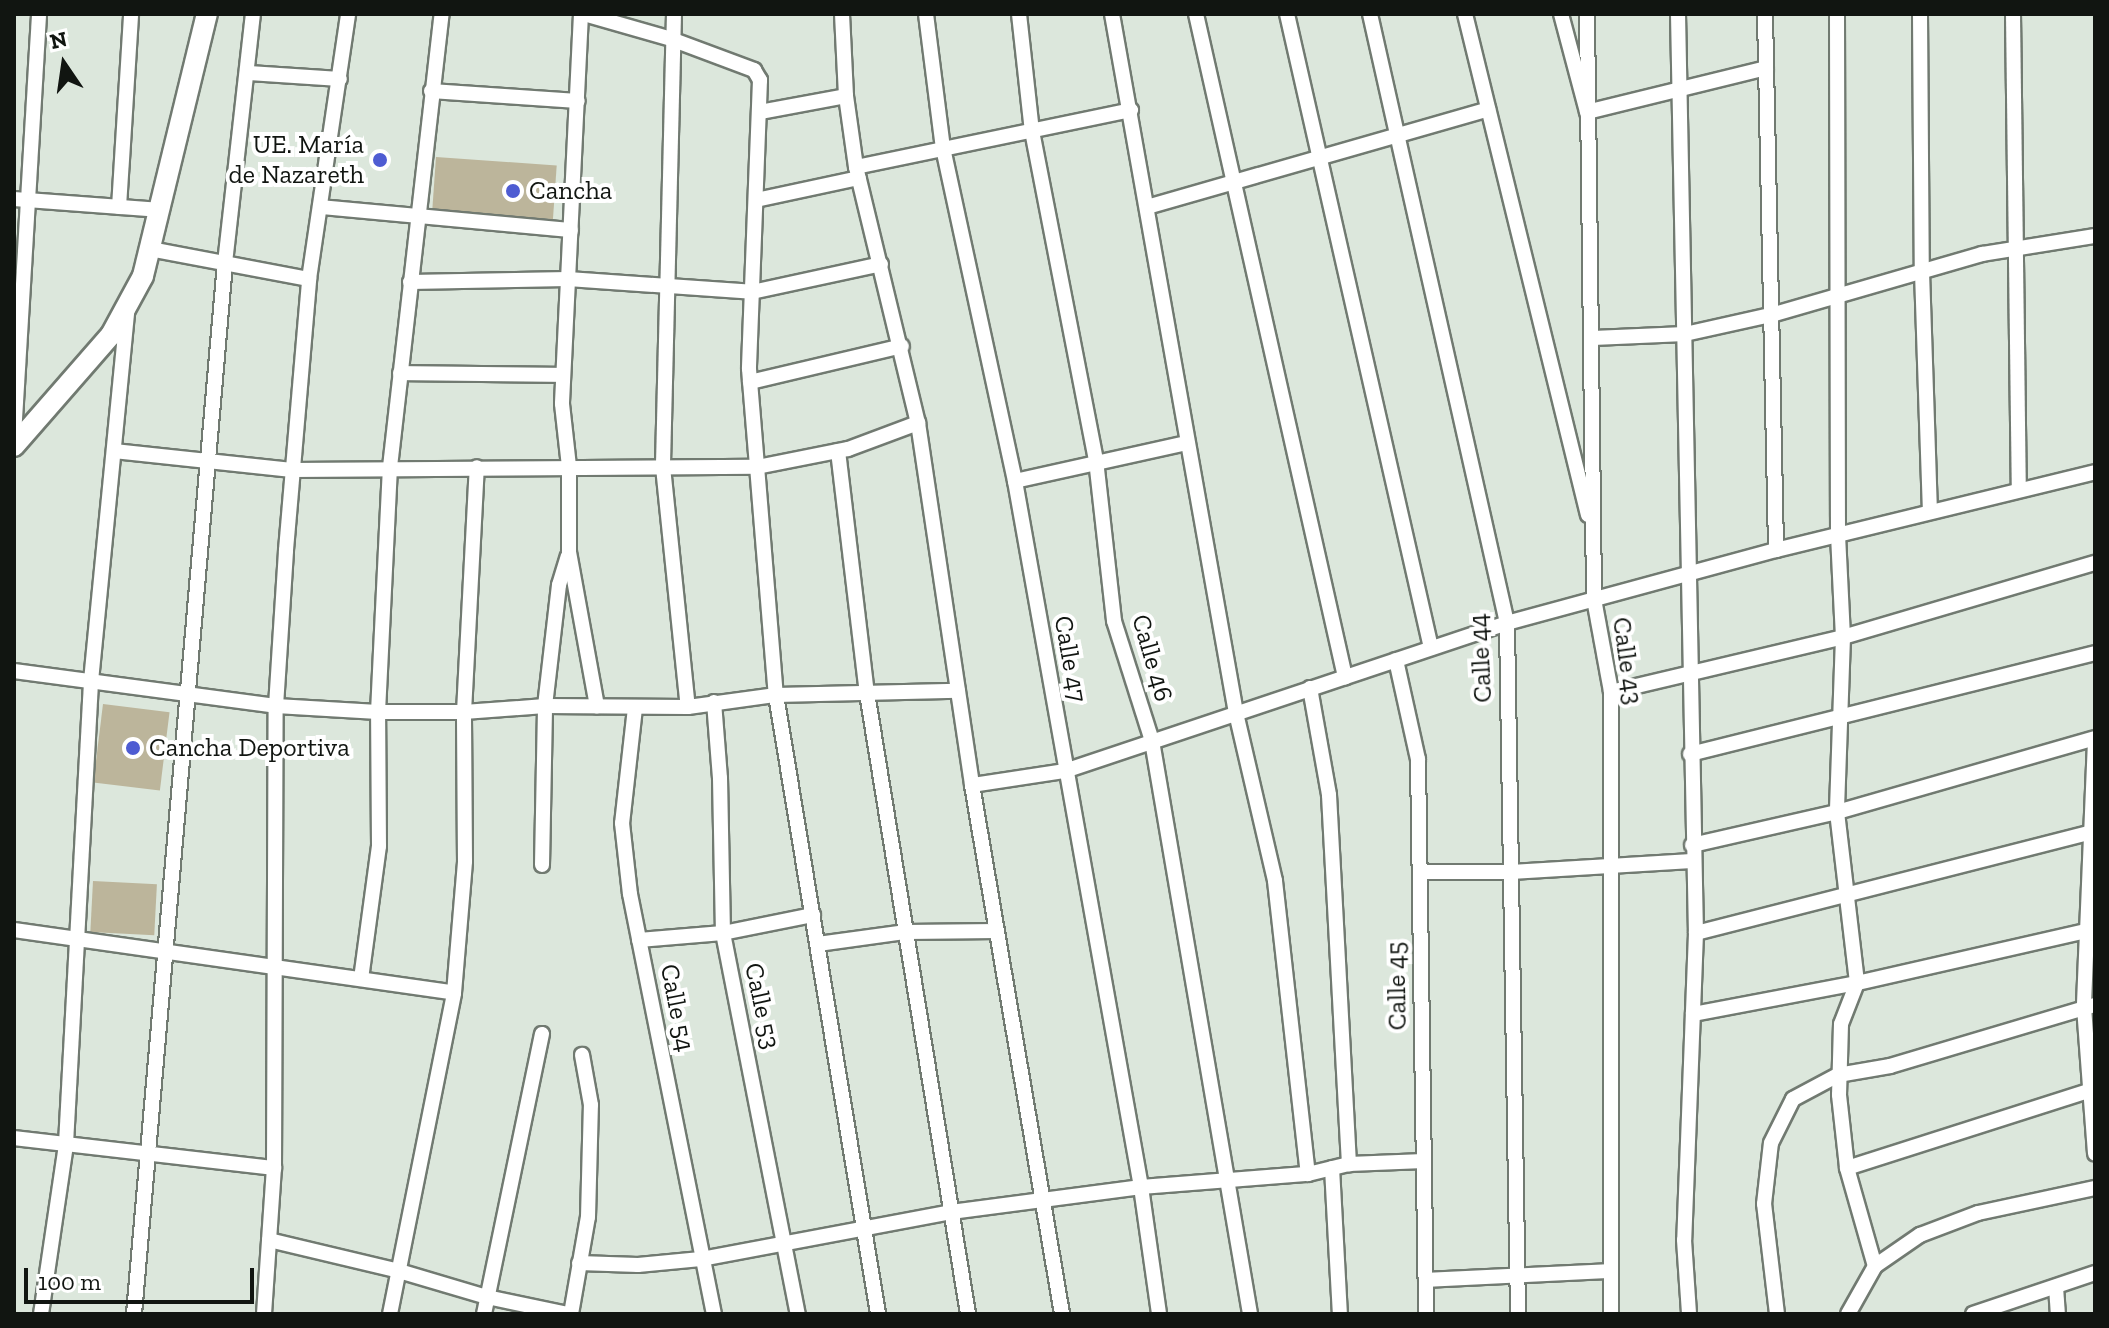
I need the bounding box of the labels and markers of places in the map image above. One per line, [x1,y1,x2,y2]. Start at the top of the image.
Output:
place label: UE. María de Nazareth [229,129,364,190]
marker: UE. María de Nazareth [371,151,389,169]
place label: Cancha [529,175,612,207]
marker: Cancha [504,182,522,200]
place label: Cancha Deportiva [149,732,350,764]
marker: Cancha Deportiva [124,739,142,757]

